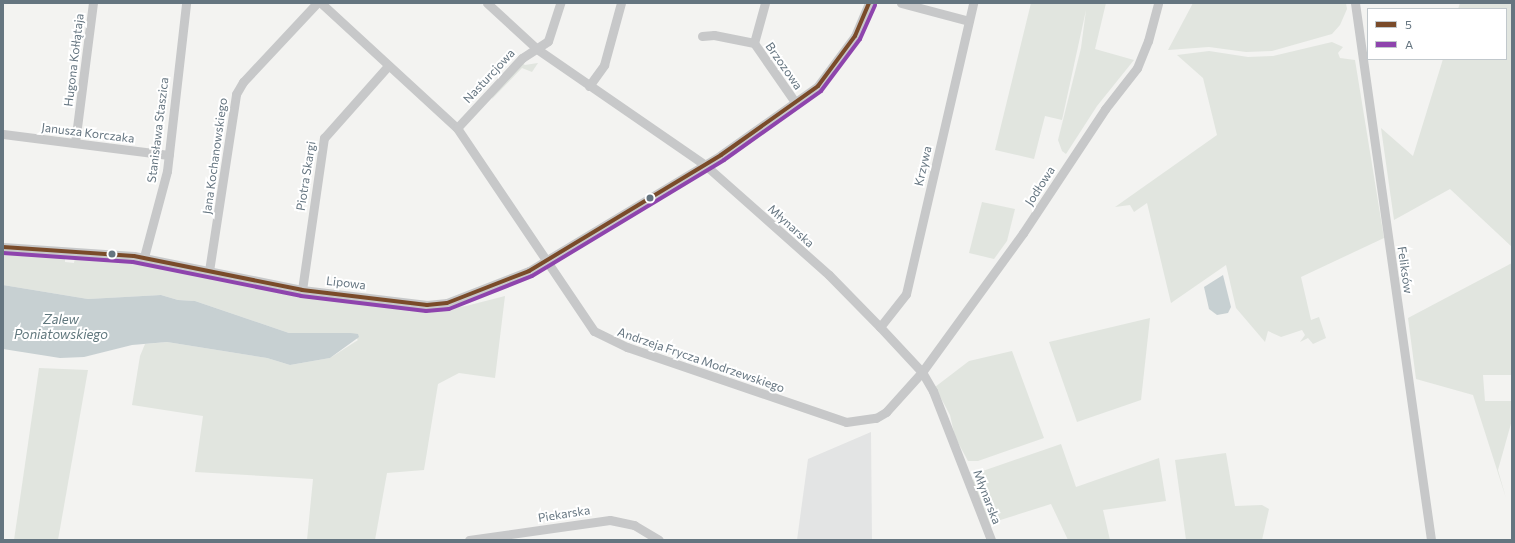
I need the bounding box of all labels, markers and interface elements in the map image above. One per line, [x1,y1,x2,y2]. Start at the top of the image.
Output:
legend [1367,8,1507,60]
street label: Hugona Kołłątaja [61,13,87,107]
text: 5 [1405,17,1412,31]
text: A [1405,37,1413,51]
street label: Brzozowa [763,40,805,92]
street label: Nasturcjowa [460,46,518,106]
street label: Stanisława Staszica [144,76,172,184]
street label: Jana Kochanowskiego [200,97,230,215]
street label: Janusza Korczaka [41,120,135,146]
street label: Piotra Skargi [293,140,319,212]
street label: Krzywa [911,145,935,187]
street label: Jodłowa [1022,164,1058,208]
unlabelled marker [645,193,655,203]
street label: Młynarska [765,202,817,250]
street label: Feliksów [1395,245,1415,295]
unlabelled marker [107,249,117,259]
street label: Lipowa [325,273,367,293]
water label: Zalew Poniatowskiego [14,312,108,343]
street label: Andrzeja Frycza Modrzewskiego [616,325,786,395]
street label: Młynarska [970,468,1004,526]
street label: Piekarska [537,503,591,525]

